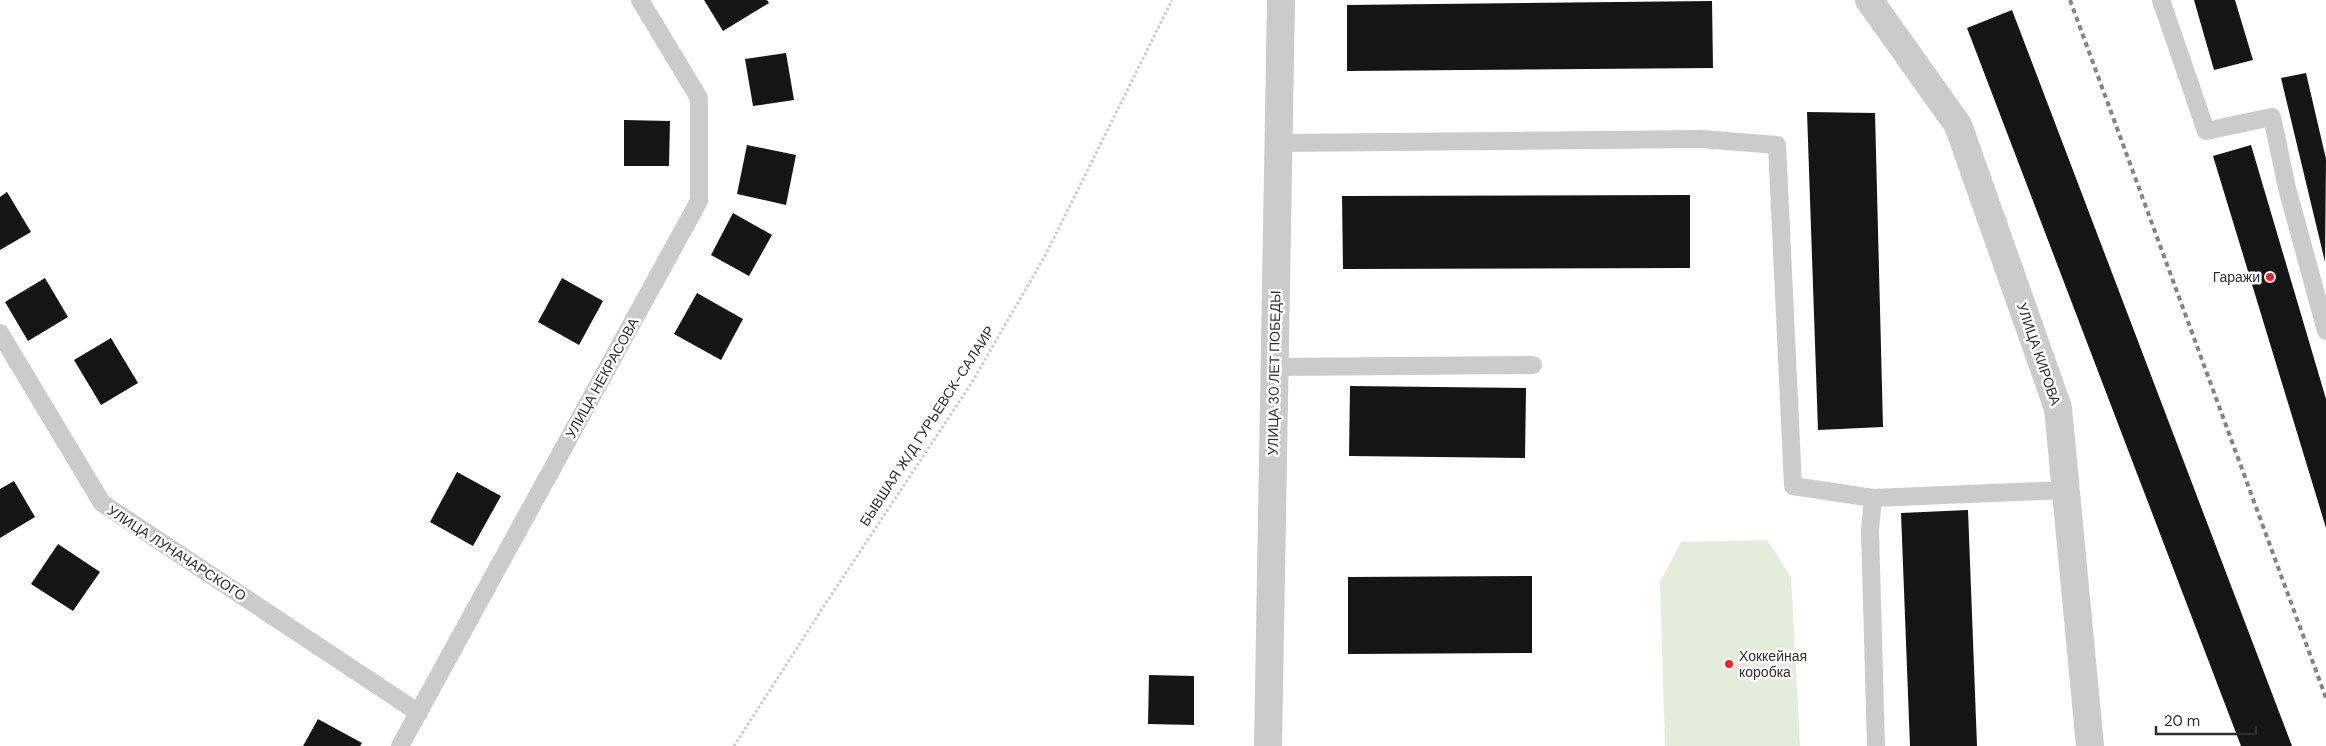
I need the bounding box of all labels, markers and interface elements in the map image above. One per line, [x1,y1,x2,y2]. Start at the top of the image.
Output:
place label: Гаражи [2213,268,2260,286]
marker: Гаражи [2264,271,2276,283]
street label: УЛИЦА 30 ЛЕТ ПОБЕДЫ [1264,290,1284,456]
street label: УЛИЦА КИРОВА [2013,300,2065,408]
street label: УЛИЦА НЕКРАСОВА [561,314,643,441]
street label: БЫВШАЯ Ж/Д ГУРЬЕВСК-САЛАИР [855,323,999,529]
street label: УЛИЦА ЛУНАЧАРСКОГО [104,501,250,605]
place label: Хоккейная коробка [1739,647,1807,681]
marker: Хоккейная коробка [1723,658,1735,670]
scale bar [2156,704,2256,736]
text: 20 m [2164,711,2200,731]

